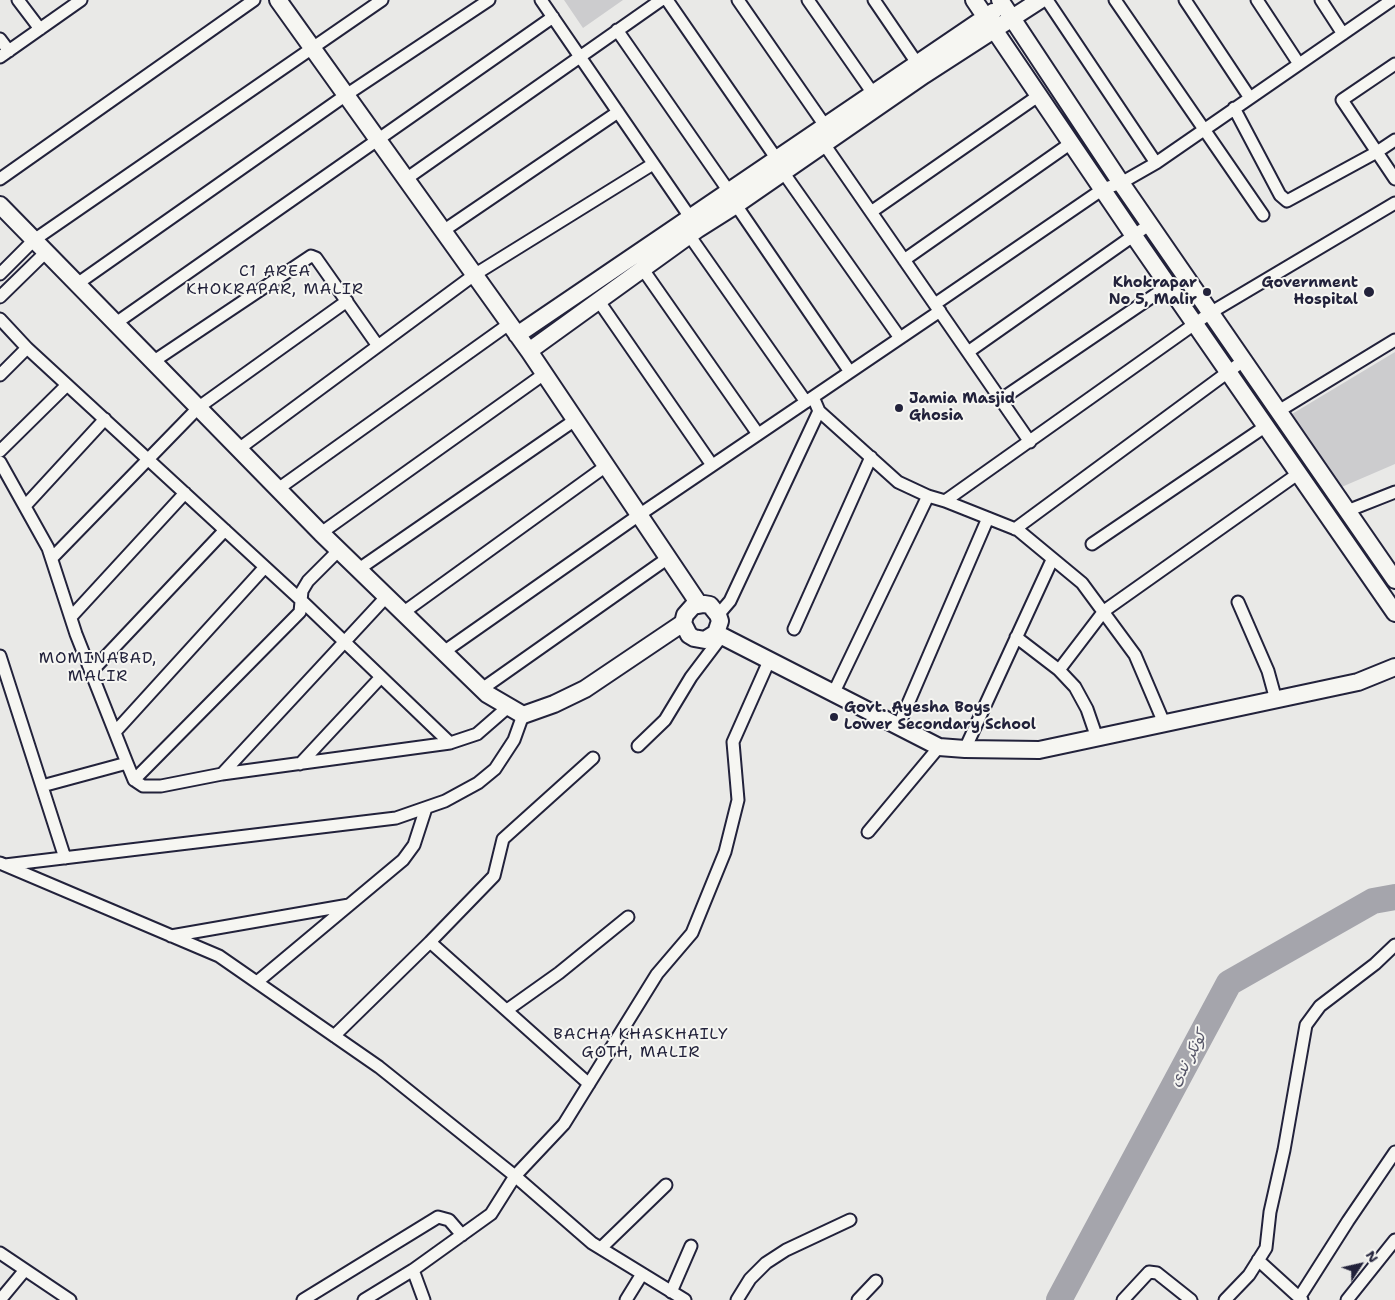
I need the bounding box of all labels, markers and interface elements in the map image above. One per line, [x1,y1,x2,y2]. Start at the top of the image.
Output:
district label: C1 AREA KHOKRAPAR, MALIR [184,262,366,300]
place label: Khokrapar No 5, Malir [1109,274,1197,309]
place label: Government Hospital [1261,274,1358,309]
marker: Government Hospital [1362,285,1376,299]
marker: Khokrapar No 5, Malir [1201,286,1213,298]
place label: Jamia Masjid Ghosia [909,390,1015,425]
marker: Jamia Masjid Ghosia [893,402,905,414]
district label: MOMINABAD, MALIR [37,649,159,687]
place label: Govt. Ayesha Boys Lower Secondary School [844,699,1036,734]
marker: Govt. Ayesha Boys Lower Secondary School [828,711,840,723]
district label: BACHA KHASKHAILY GOTH, MALIR [551,1025,731,1063]
water label: کونکر ندی [1166,1027,1212,1091]
north arrow [1335,1240,1385,1290]
text: N [1362,1247,1383,1266]

